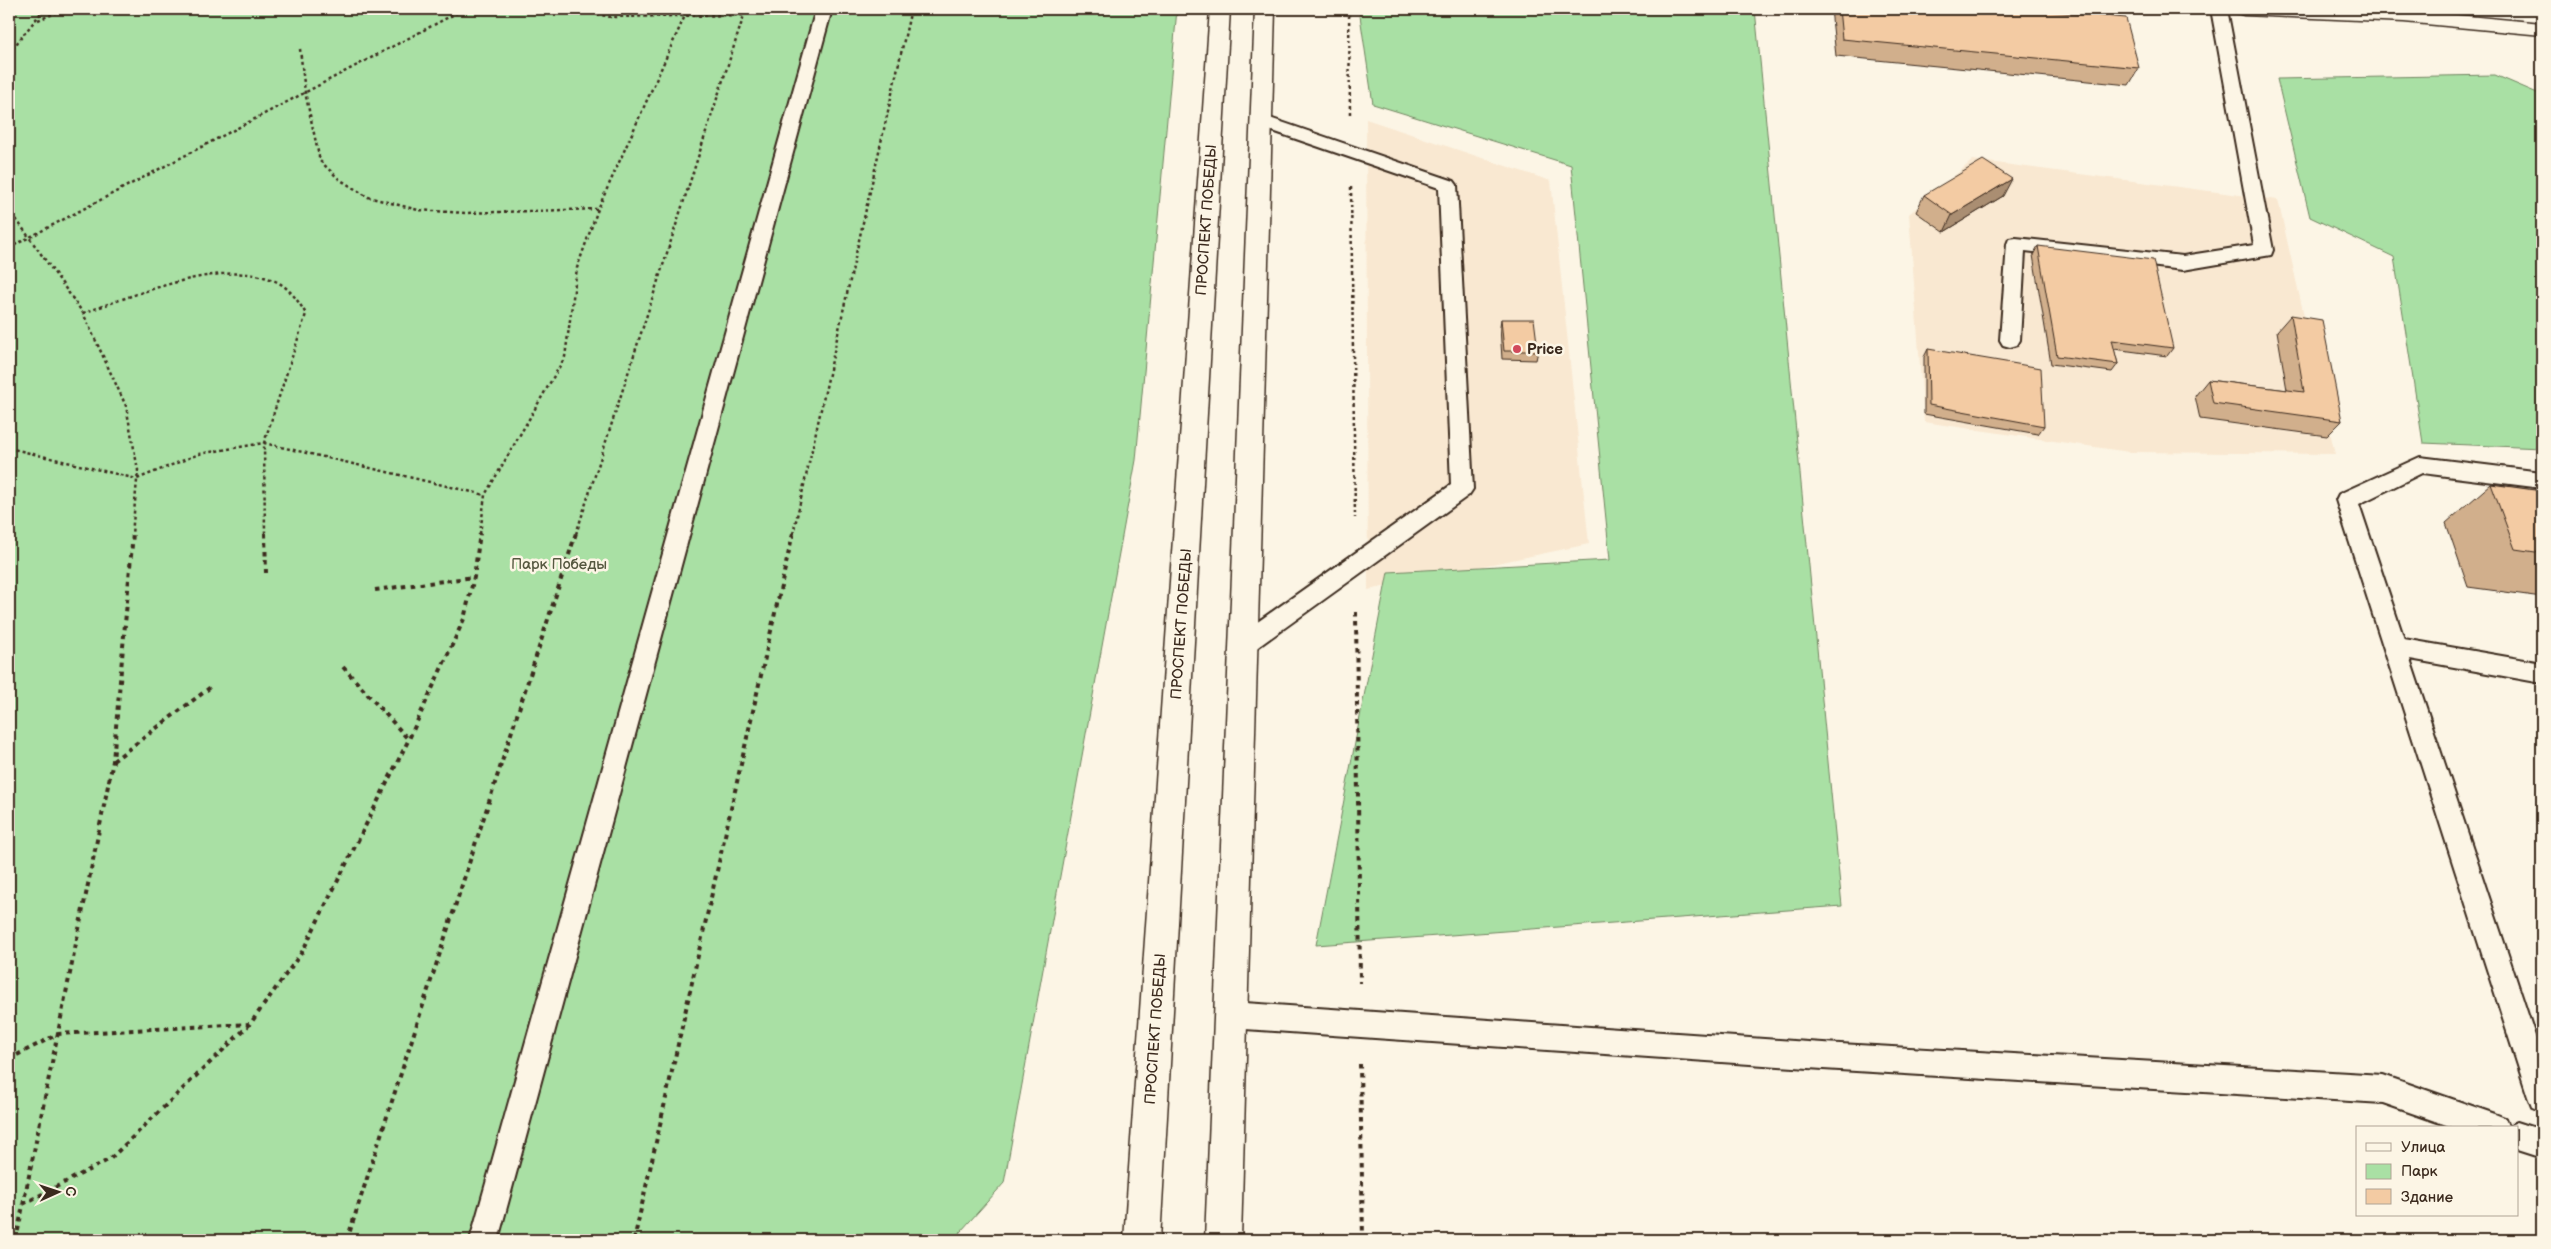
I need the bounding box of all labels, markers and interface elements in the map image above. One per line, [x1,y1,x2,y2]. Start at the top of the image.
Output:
street label: ПРОСПЕКТ ПОБЕДЫ [1192,144,1221,296]
place label: Price [1527,340,1563,359]
marker: Price [1511,343,1523,355]
street label: ПРОСПЕКТ ПОБЕДЫ [1167,548,1196,700]
park label: Парк Победы [511,555,607,574]
street label: ПРОСПЕКТ ПОБЕДЫ [1141,953,1170,1105]
legend [2356,1126,2518,1216]
text: Улица [2401,1138,2446,1157]
text: Парк [2401,1162,2438,1181]
north arrow [32,1166,82,1216]
text: С [62,1186,79,1197]
text: Здание [2401,1188,2453,1207]

